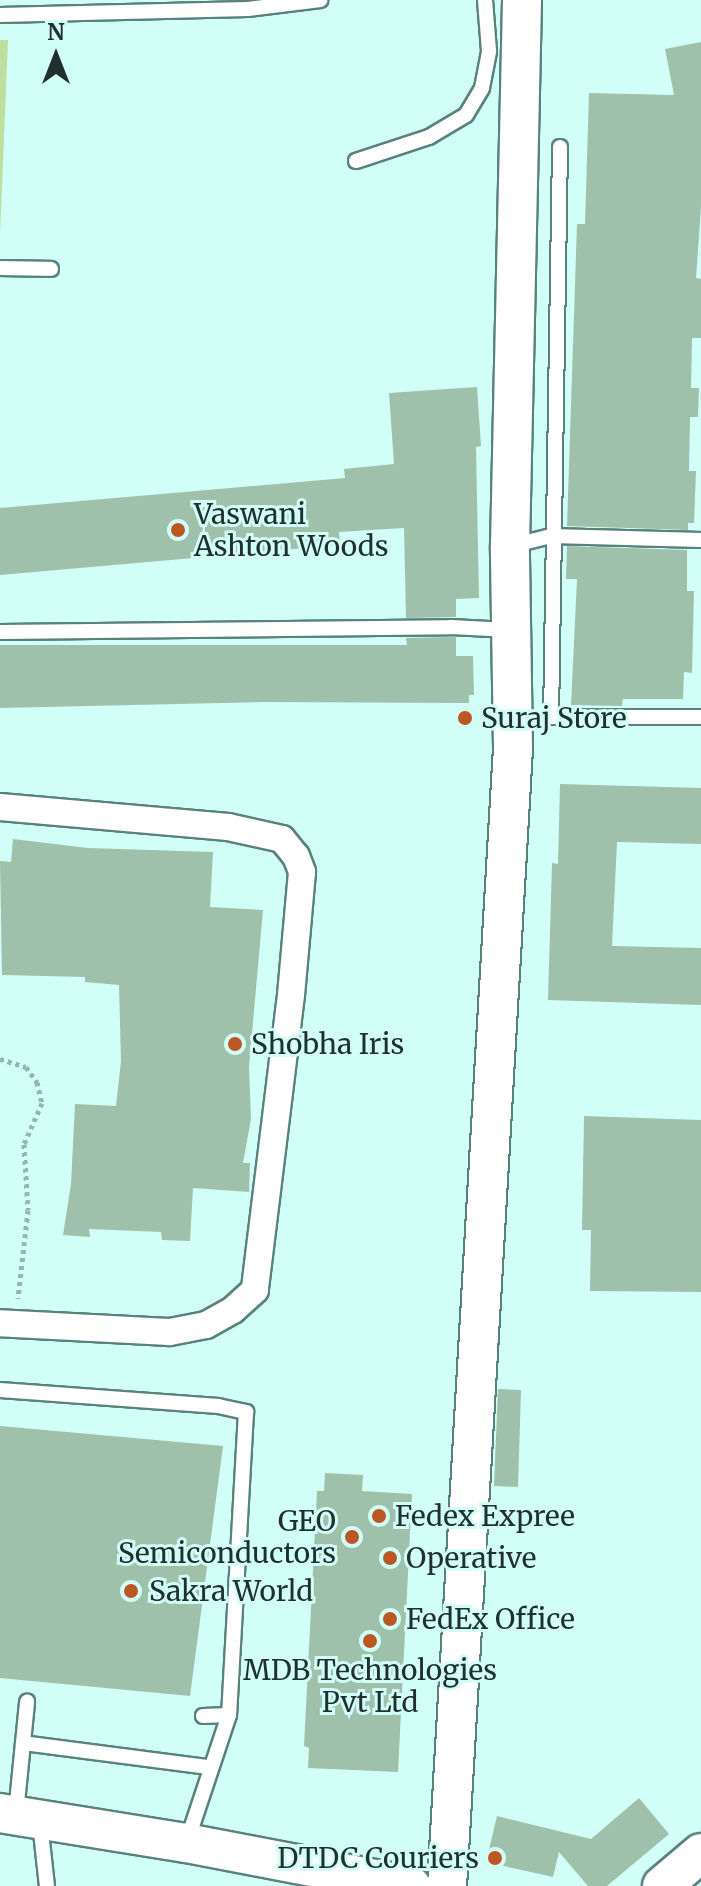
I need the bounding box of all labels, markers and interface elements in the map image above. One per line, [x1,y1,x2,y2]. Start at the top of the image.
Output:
north arrow [16,16,96,96]
text: N [47,18,65,46]
place label: Vaswani Ashton Woods [194,497,389,563]
marker: Vaswani Ashton Woods [169,521,187,539]
place label: Suraj Store [481,701,627,735]
marker: Suraj Store [456,709,474,727]
place label: Shobha Iris [251,1027,404,1061]
marker: Shobha Iris [226,1035,244,1053]
place label: Fedex Expree [395,1499,575,1533]
place label: GEO Semiconductors [118,1504,336,1570]
marker: Fedex Expree [370,1507,388,1525]
marker: GEO Semiconductors [343,1528,361,1546]
place label: Operative [406,1541,536,1575]
marker: Operative [381,1549,399,1567]
place label: Sakra World [149,1574,313,1608]
marker: Sakra World [120,1580,142,1602]
place label: FedEx Office [406,1602,575,1636]
marker: FedEx Office [381,1610,399,1628]
marker: MDB Technologies Pvt Ltd [361,1632,379,1650]
place label: MDB Technologies Pvt Ltd [243,1653,497,1719]
place label: DTDC Couriers [277,1841,479,1875]
marker: DTDC Couriers [486,1849,504,1867]

